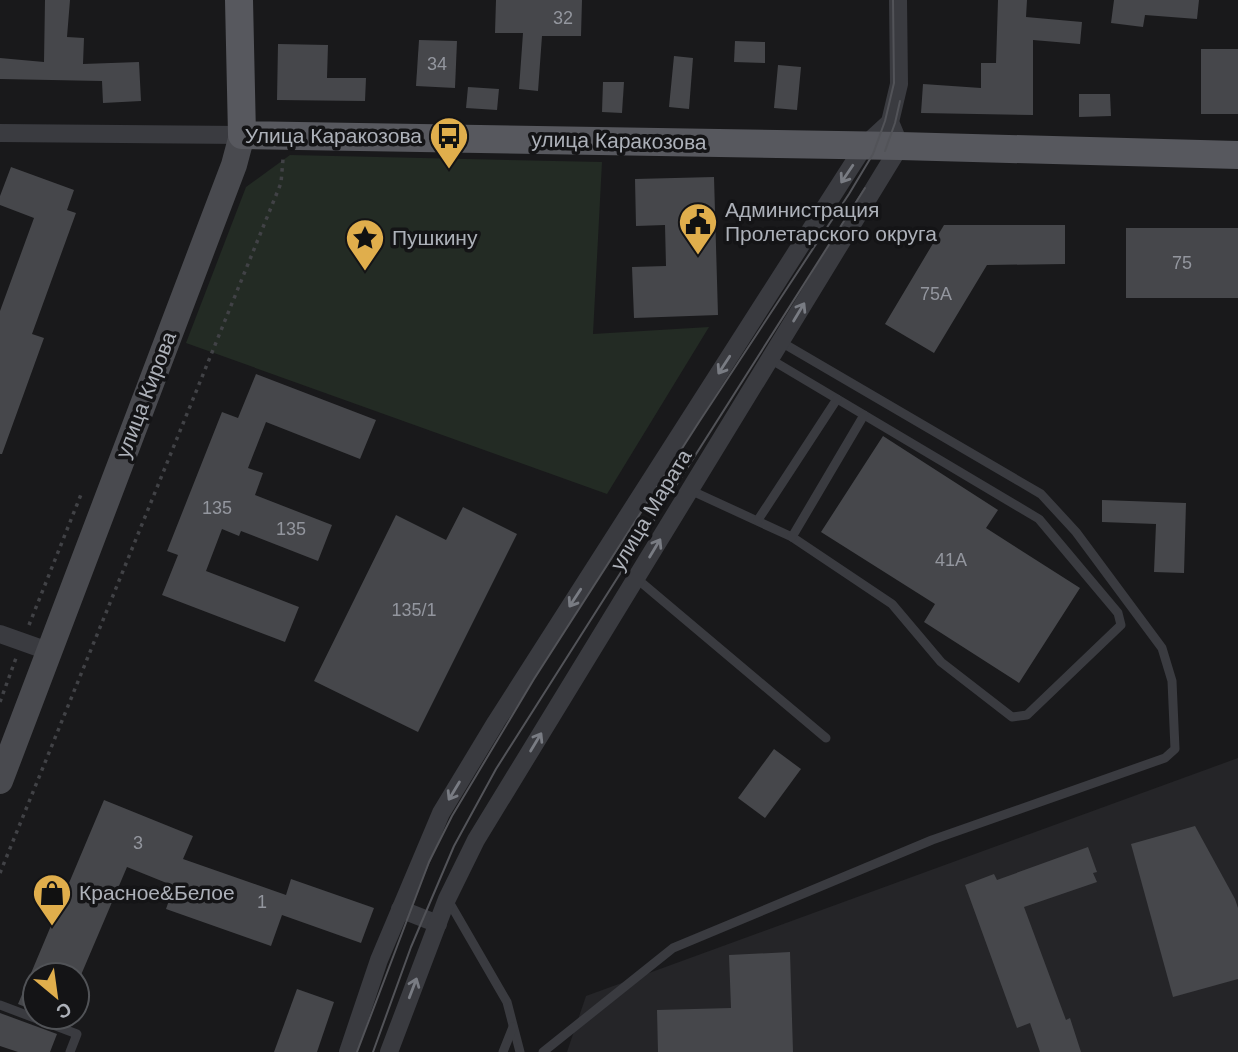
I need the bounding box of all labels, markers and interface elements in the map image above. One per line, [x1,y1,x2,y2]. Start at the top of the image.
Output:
house number: 32 [553,8,573,28]
house number: 34 [427,54,447,74]
bus stop icon: Улица Каракозова [428,115,470,170]
place label: Улица Каракозова [245,124,422,147]
street label: улица Каракозова [531,127,707,154]
one-way arrow [839,163,853,183]
place label: Администрация Пролетарского округа [725,198,937,245]
public building icon: Администрация Пролетарского округа [677,201,719,256]
place icon: Пушкину [344,217,386,272]
place label: Пушкину [392,226,478,249]
house number: 75 [1172,253,1192,273]
house number: 75А [920,284,952,304]
one-way arrow [792,302,806,322]
street label: улица Кирова [111,328,180,461]
one-way arrow [716,355,731,374]
street label: улица Марата [605,445,696,574]
house number: 135 [202,498,232,518]
house number: 135 [276,519,306,539]
one-way arrow [648,538,662,558]
house number: 41А [935,550,967,570]
one-way arrow [568,588,582,608]
house number: 135/1 [391,600,437,620]
one-way arrow [530,732,544,752]
one-way arrow [447,781,461,801]
house number: 3 [133,833,143,853]
shop icon: Красное&Белое [31,872,73,927]
place label: Красное&Белое [79,881,235,904]
house number: 1 [257,892,267,912]
north arrow [21,961,91,1031]
one-way arrow [408,978,421,1000]
text: С [53,998,75,1023]

